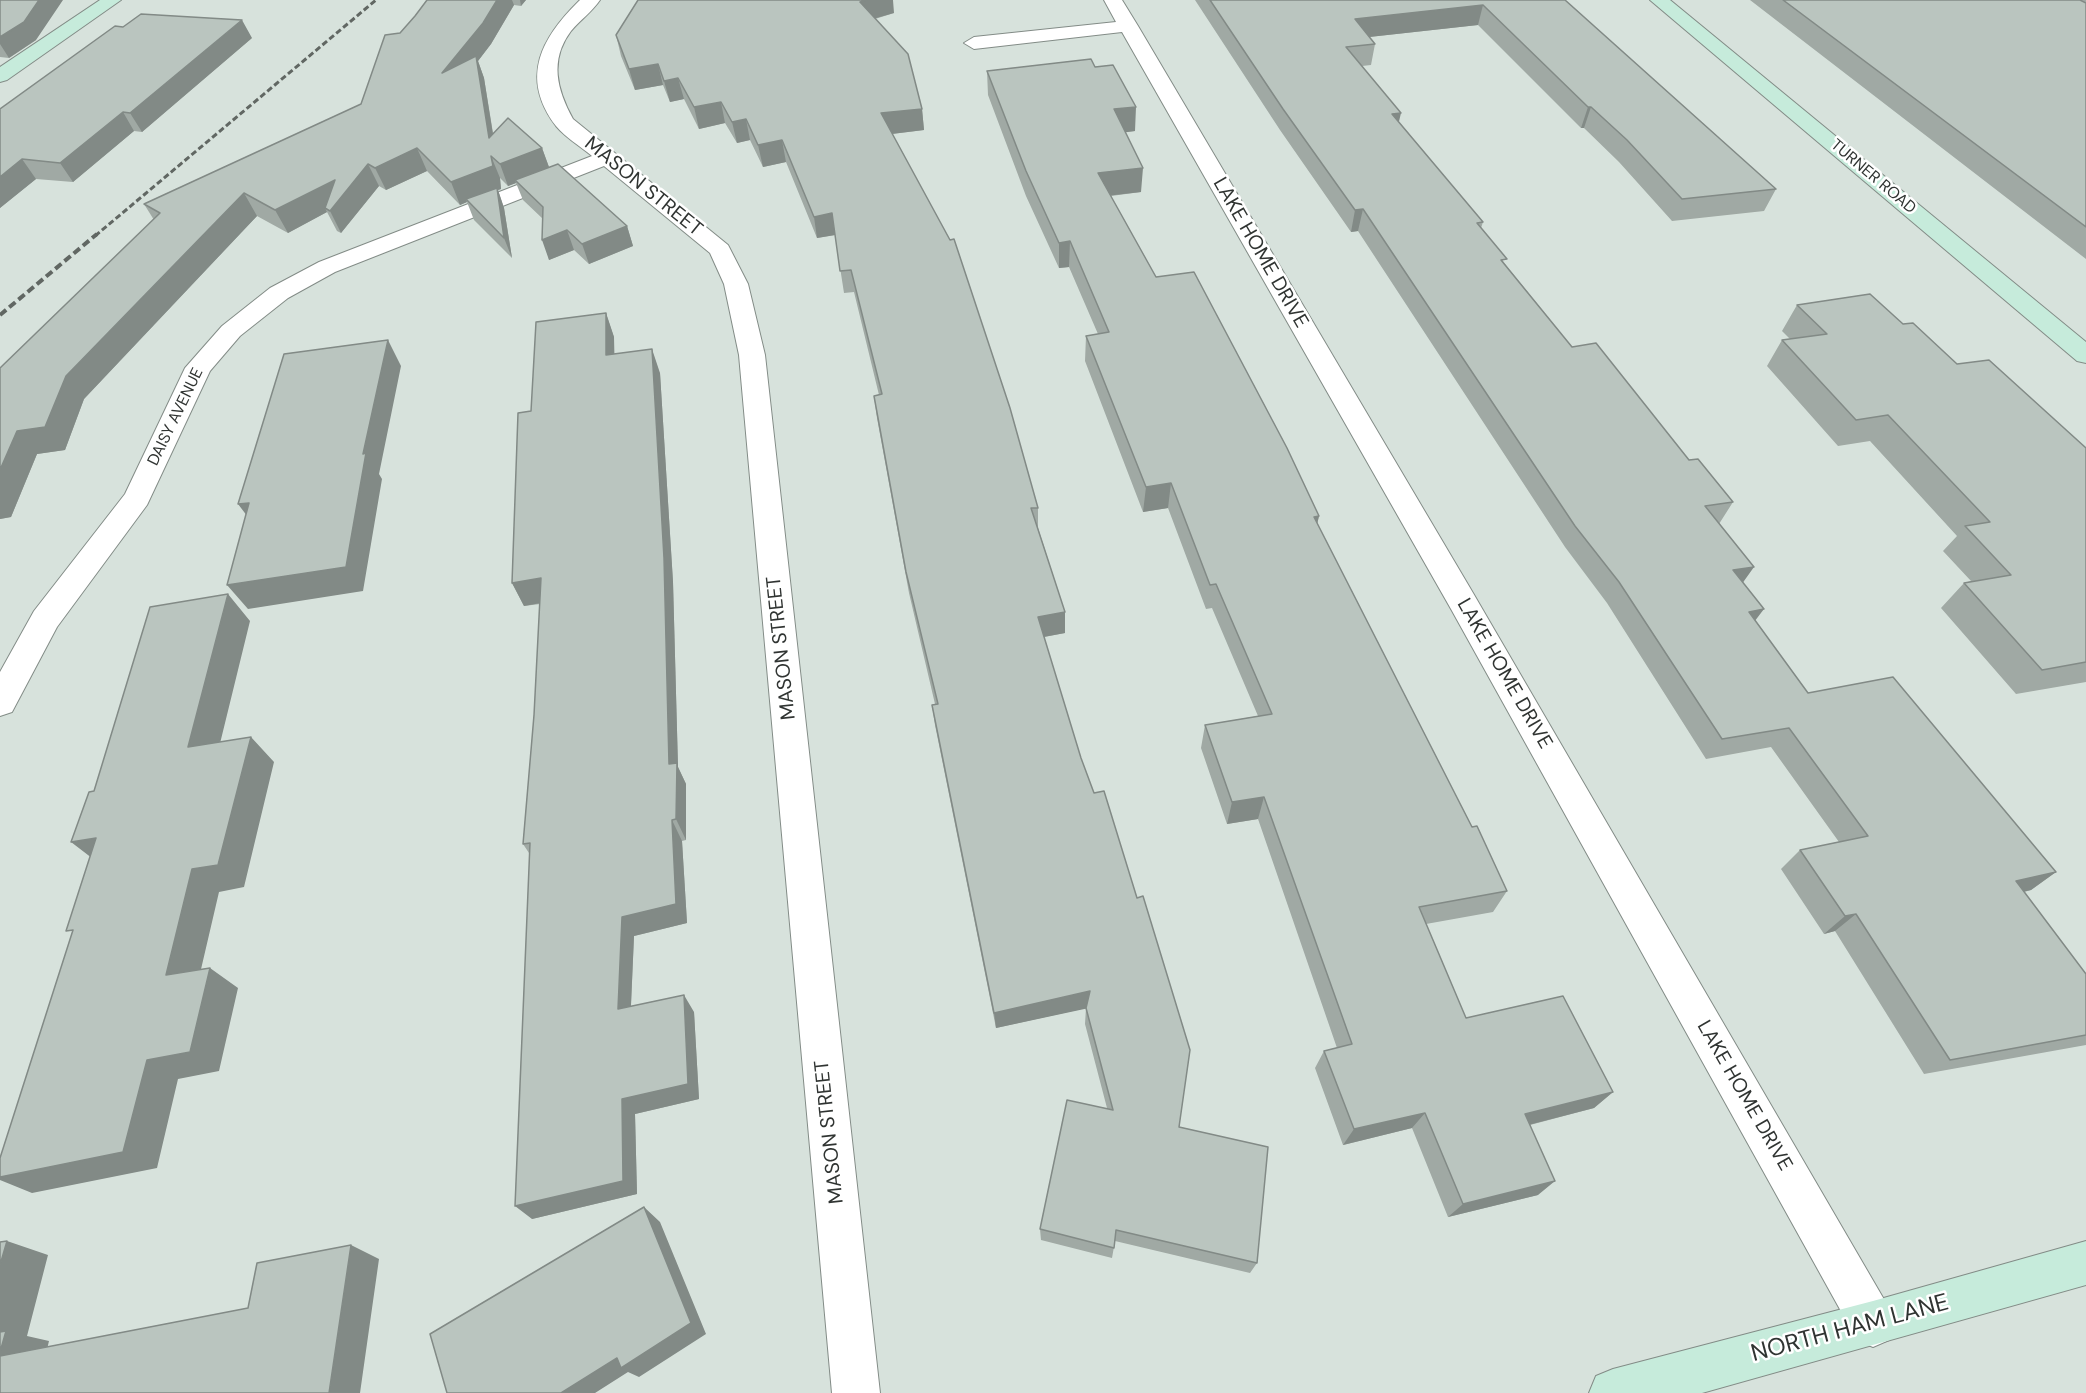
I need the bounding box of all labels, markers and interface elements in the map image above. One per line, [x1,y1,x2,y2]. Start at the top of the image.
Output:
street label: MASON STREET [579,132,707,242]
street label: TURNER ROAD [1826,136,1920,218]
street label: LAKE HOME DRIVE [1207,174,1313,332]
street label: DAISY AVENUE [144,365,208,469]
street label: MASON STREET [763,575,801,721]
street label: LAKE HOME DRIVE [1451,595,1557,753]
street label: LAKE HOME DRIVE [1691,1017,1797,1175]
street label: MASON STREET [811,1059,849,1205]
street label: NORTH HAM LANE [1748,1289,1952,1369]

